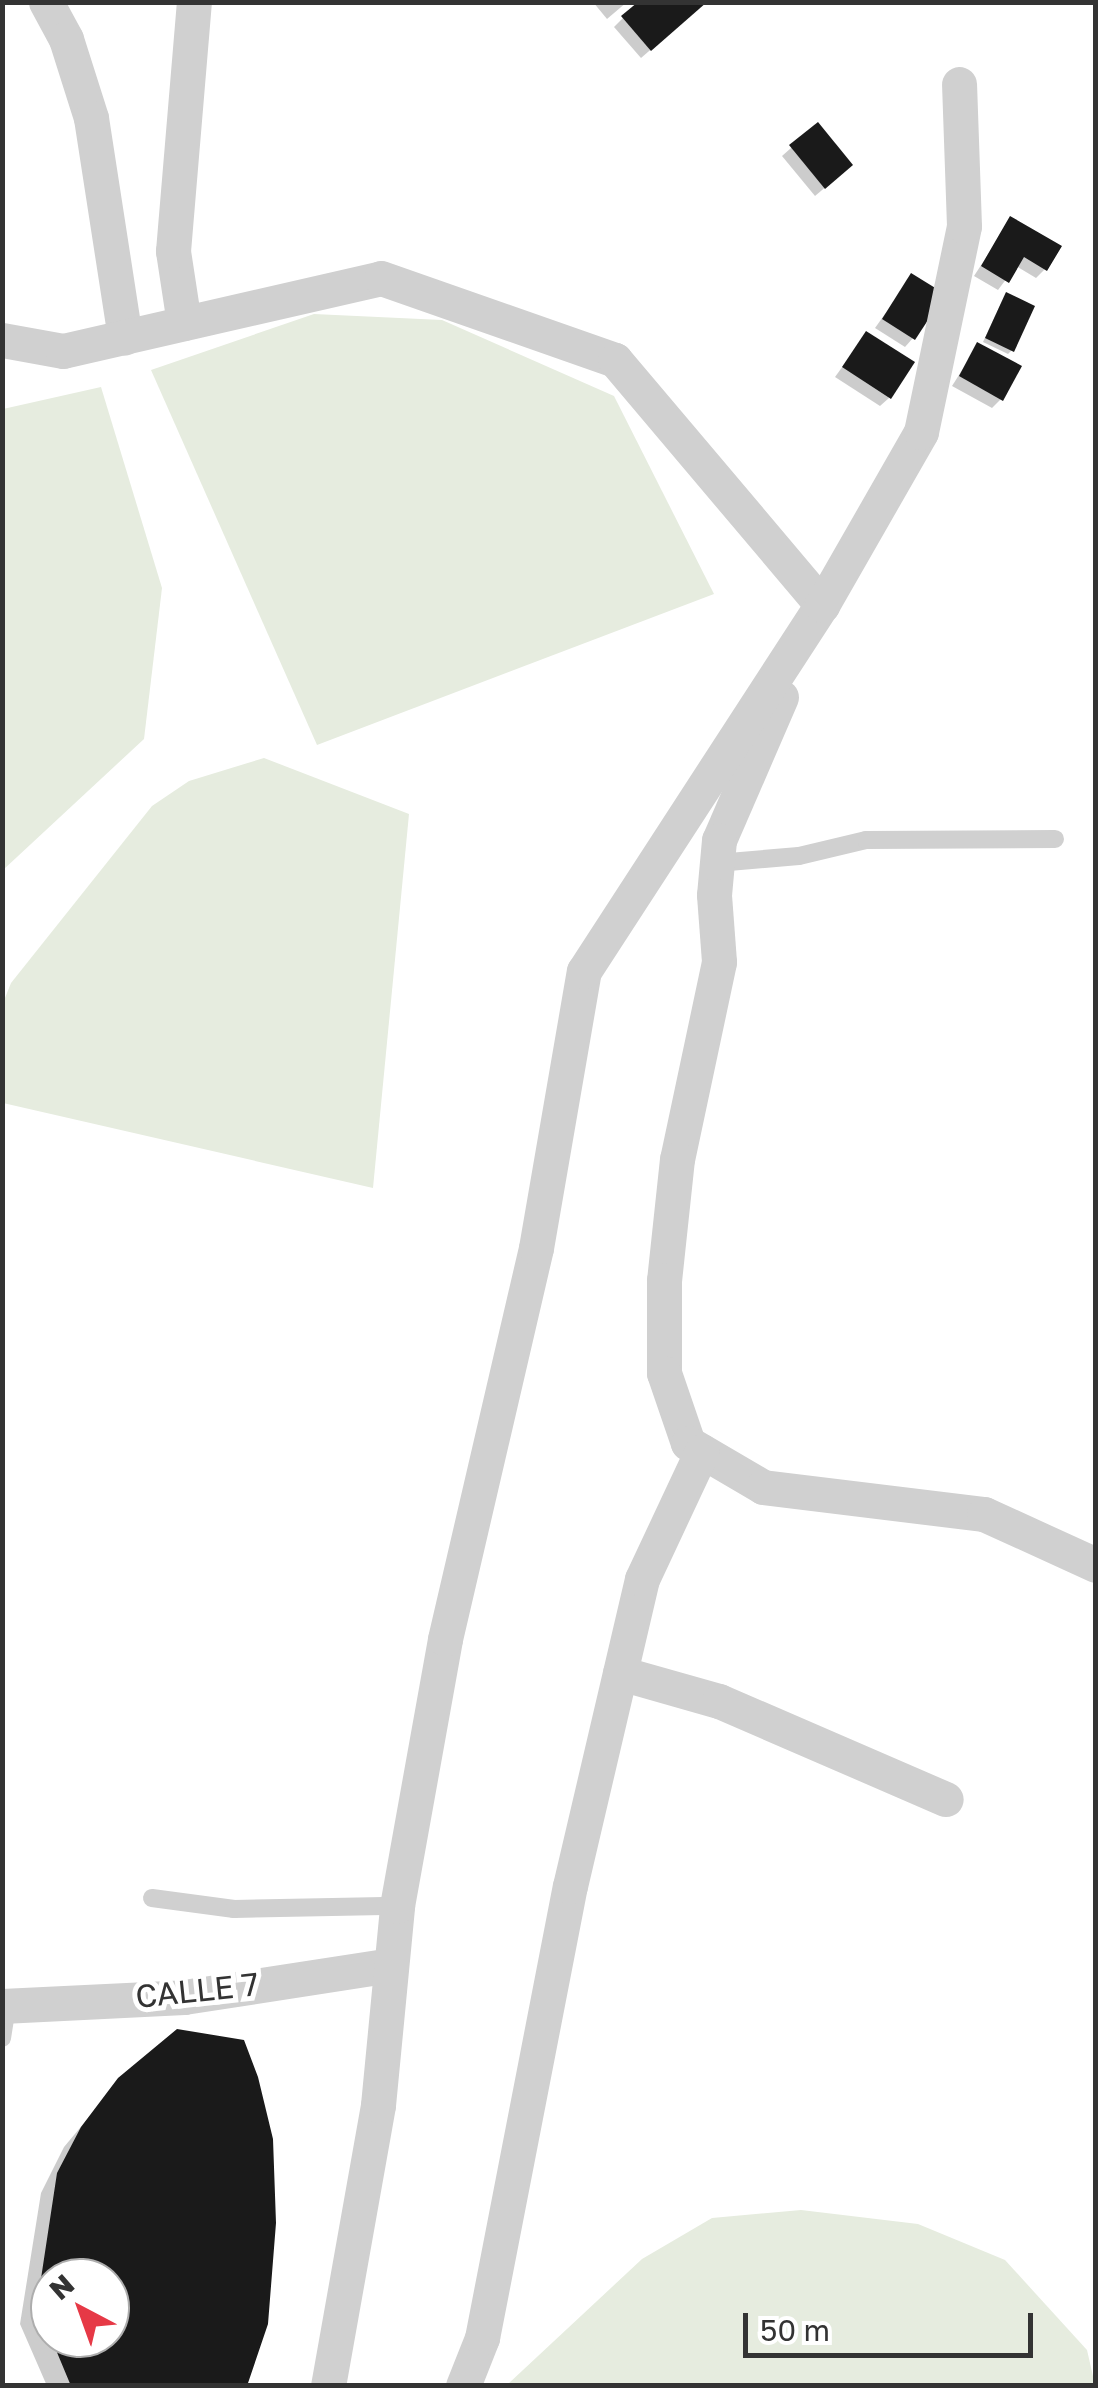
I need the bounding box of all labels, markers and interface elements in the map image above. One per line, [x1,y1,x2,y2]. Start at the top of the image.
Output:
street label: CALLE 7 [134,1964,260,2016]
north arrow [30,2258,130,2358]
text: N [42,2267,80,2306]
scale bar [748,2293,1038,2355]
text: 50 m [760,2312,830,2348]

